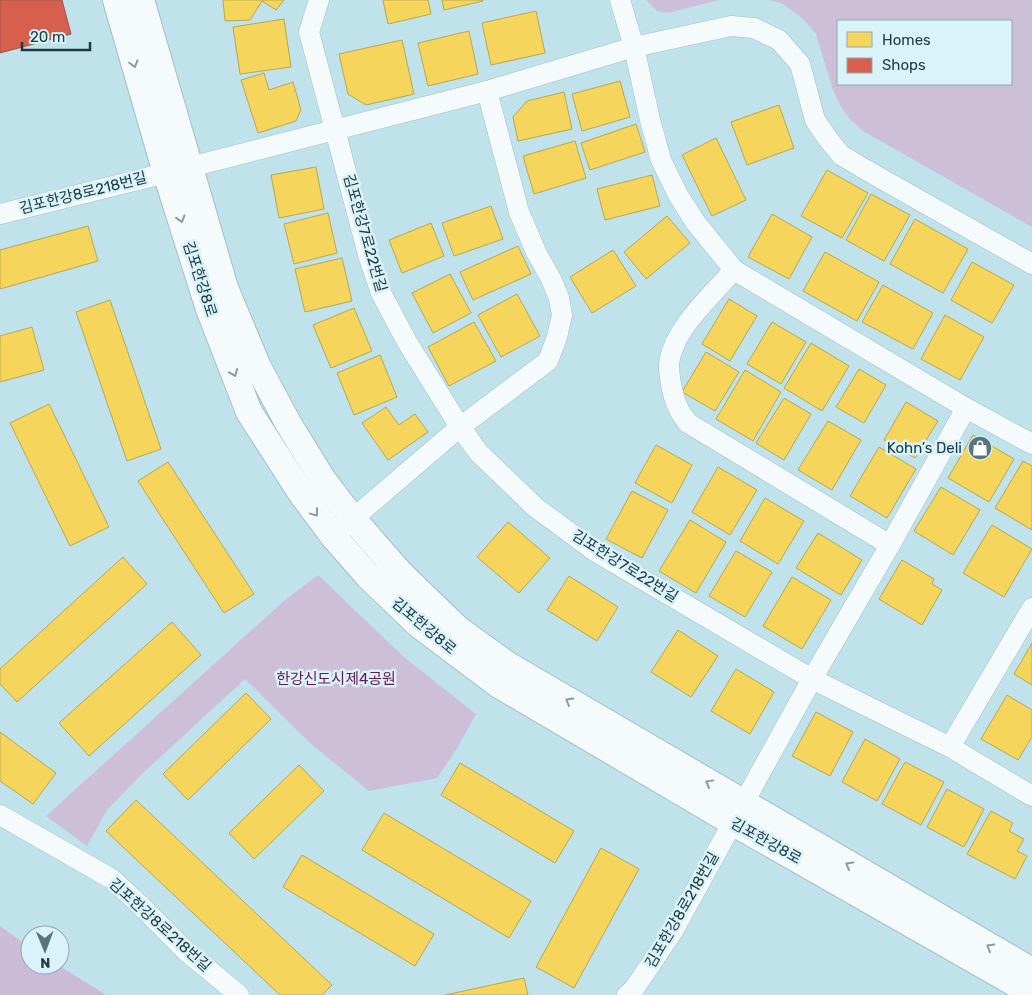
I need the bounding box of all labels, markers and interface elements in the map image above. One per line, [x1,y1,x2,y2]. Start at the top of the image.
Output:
scale bar [22,20,90,52]
legend [837,20,1012,85]
text: 20 m [30,28,65,46]
text: Homes [882,31,931,49]
text: Shops [882,56,926,74]
one-way arrow [129,59,139,67]
street label: 김포한강8로218번길 [17,168,149,218]
street label: 김포한강7로22번길 [340,172,390,294]
one-way arrow [175,215,185,223]
street label: 김포한강8로 [179,239,221,319]
one-way arrow [228,368,238,377]
shop icon: Kohn’s Deli [967,435,993,461]
place label: Kohn’s Deli [887,439,962,457]
one-way arrow [310,507,318,516]
street label: 김포한강7로22번길 [569,526,681,606]
street label: 김포한강8로 [388,594,460,658]
park label: 한강신도시제4공원 [276,670,396,688]
one-way arrow [565,697,574,707]
one-way arrow [706,779,715,789]
street label: 김포한강8로 [727,814,805,868]
street label: 김포한강8로218번길 [641,849,723,971]
one-way arrow [846,862,855,872]
street label: 김포한강8로218번길 [105,875,215,975]
north arrow [20,925,70,975]
one-way arrow [986,943,995,953]
text: N [40,954,50,971]

